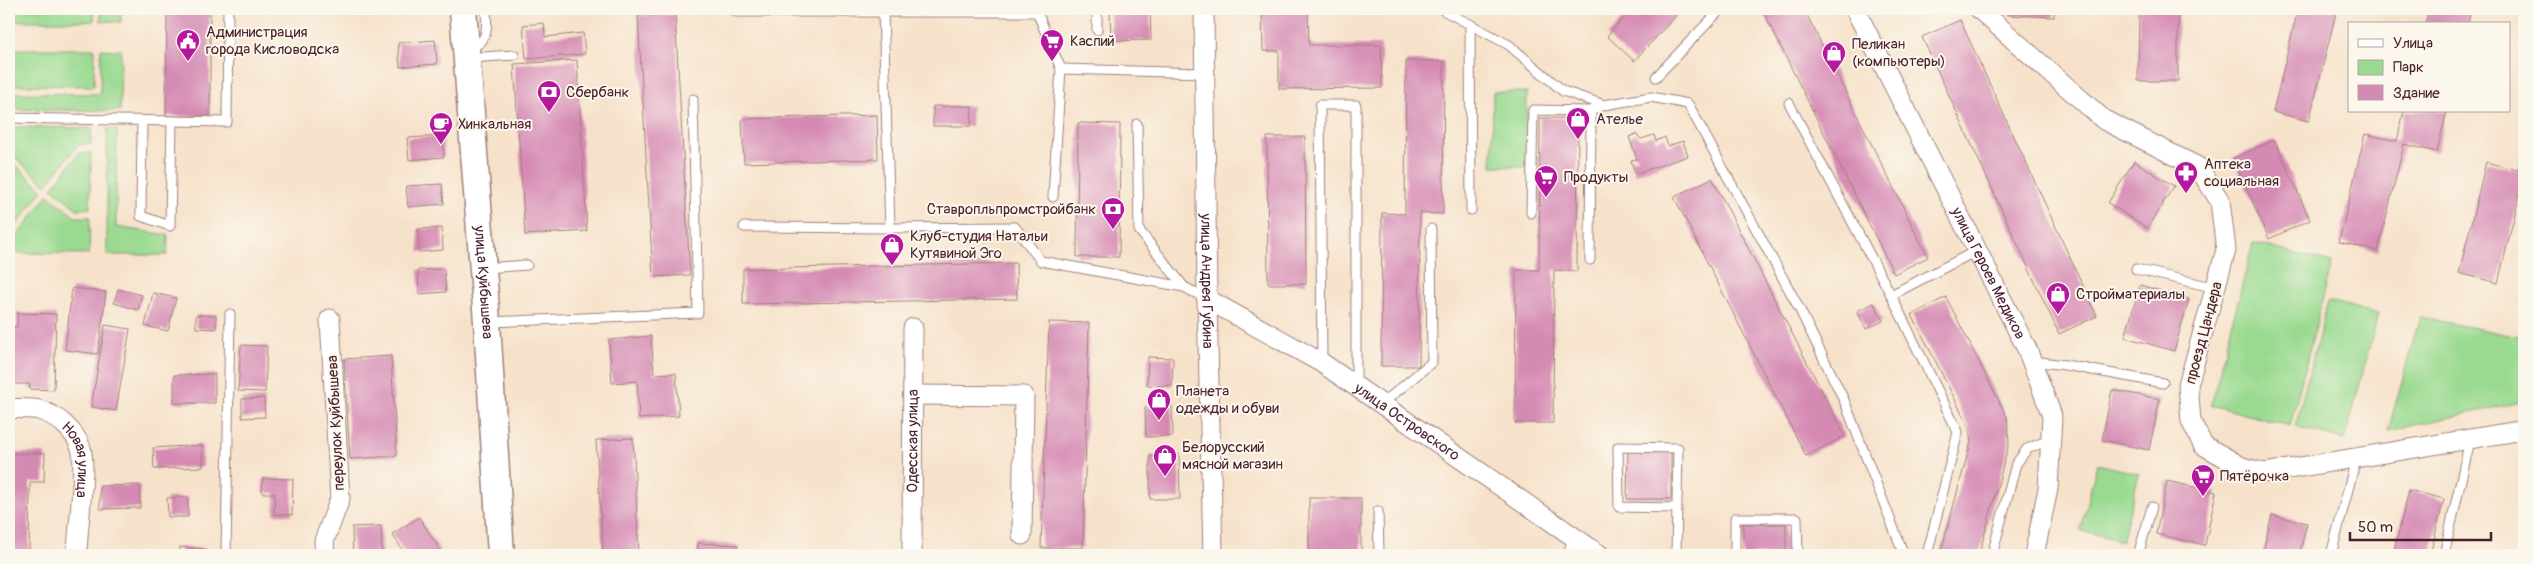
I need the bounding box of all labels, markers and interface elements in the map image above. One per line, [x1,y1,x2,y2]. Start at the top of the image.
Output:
legend [2348,22,2510,112]
place label: Администрация города Кисловодска [206,23,339,59]
public building icon: Администрация города Кисловодска [175,28,201,62]
supermarket icon: Каспий [1039,28,1065,62]
place label: Каспий [1070,32,1115,51]
text: Улица [2393,34,2433,53]
place label: Пеликан (компьютеры) [1852,35,1946,71]
shop icon: Пеликан (компьютеры) [1821,40,1847,74]
text: Парк [2393,58,2424,77]
bank icon: Сбербанк [536,79,562,113]
place label: Сбербанк [566,83,629,102]
text: Здание [2393,84,2440,103]
shop icon: Ателье [1565,106,1591,140]
place label: Ателье [1596,110,1643,129]
cafe icon: Хинкальная [428,111,454,145]
place label: Хинкальная [458,115,531,134]
place label: Аптека социальная [2204,155,2279,191]
pharmacy icon: Аптека социальная [2173,160,2199,194]
supermarket icon: Продукты [1533,164,1559,198]
place label: Продукты [1564,168,1628,187]
bank icon: Ставропльпромстройбанк [1100,196,1126,230]
place label: Ставропльпромстройбанк [927,200,1096,219]
street label: улица Героев Медиков [1947,203,2030,342]
street label: улица Андрея Губина [1197,212,1218,349]
street label: улица Куйбышева [470,224,497,339]
place label: Клуб-студия Натальи Кутявиной Эго [910,227,1048,263]
shop icon: Клуб-студия Натальи Кутявиной Эго [879,232,905,266]
street label: проезд Цандера [2181,280,2227,386]
shop icon: Стройматериалы [2045,281,2071,315]
place label: Стройматериалы [2076,285,2185,304]
street label: переулок Куйбышева [323,355,349,491]
street label: улица Островского [1350,378,1464,465]
place label: Планета одежды и обуви [1176,382,1279,418]
shop icon: Планета одежды и обуви [1146,387,1172,421]
street label: Одесская улица [903,389,922,493]
street label: Новая улица [58,417,92,499]
place label: Белорусский мясной магазин [1182,438,1283,474]
shop icon: Белорусский мясной магазин [1152,443,1178,477]
supermarket icon: Пятёрочка [2190,463,2216,497]
place label: Пятёрочка [2220,467,2289,486]
scale bar [2350,509,2492,541]
text: 50 m [2358,518,2393,537]

